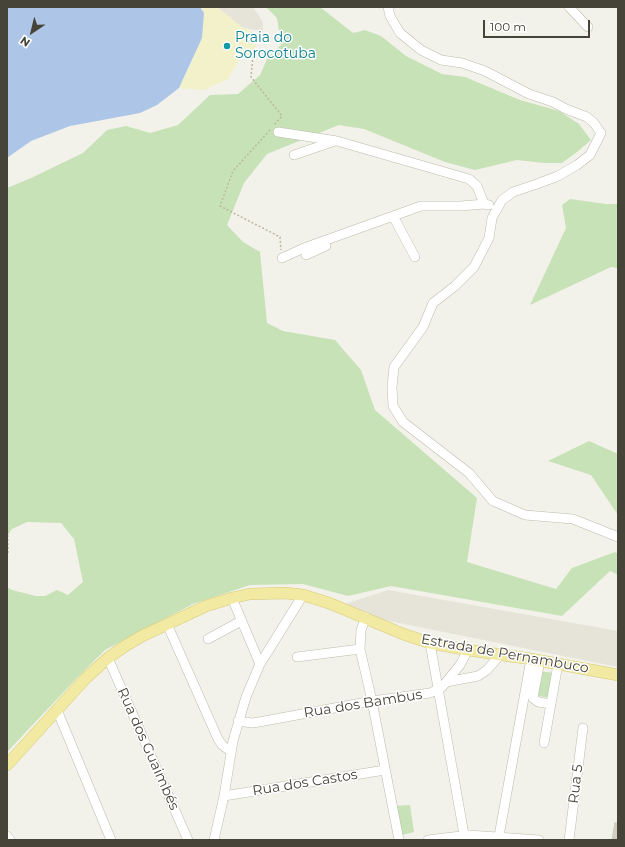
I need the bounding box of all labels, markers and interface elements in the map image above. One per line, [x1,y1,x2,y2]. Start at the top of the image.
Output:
north arrow [12,12,52,52]
scale bar [485,12,592,38]
text: 100 m [490,19,526,34]
place label: Praia do Sorocotuba [235,30,316,62]
text: N [17,34,33,50]
marker: Praia do Sorocotuba [222,41,232,51]
street label: Estrada de Pernambuco [420,631,590,677]
street label: Rua dos Guaimbés [113,685,183,813]
street label: Rua dos Bambus [303,686,423,722]
street label: Rua 5 [565,763,587,805]
street label: Rua dos Castos [251,766,359,800]

